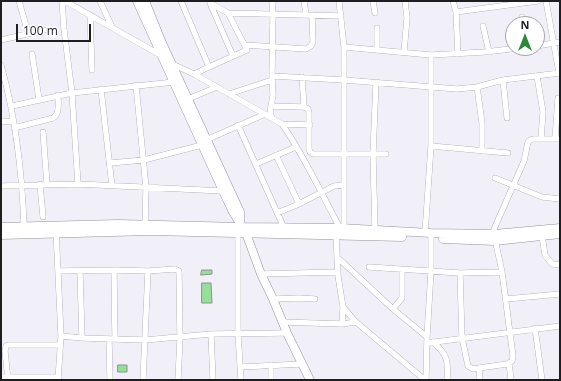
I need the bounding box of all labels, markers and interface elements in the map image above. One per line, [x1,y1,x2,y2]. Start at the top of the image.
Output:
scale bar [18,16,93,42]
north arrow [505,16,545,56]
text: N [521,17,529,32]
text: 100 m [23,22,58,39]

